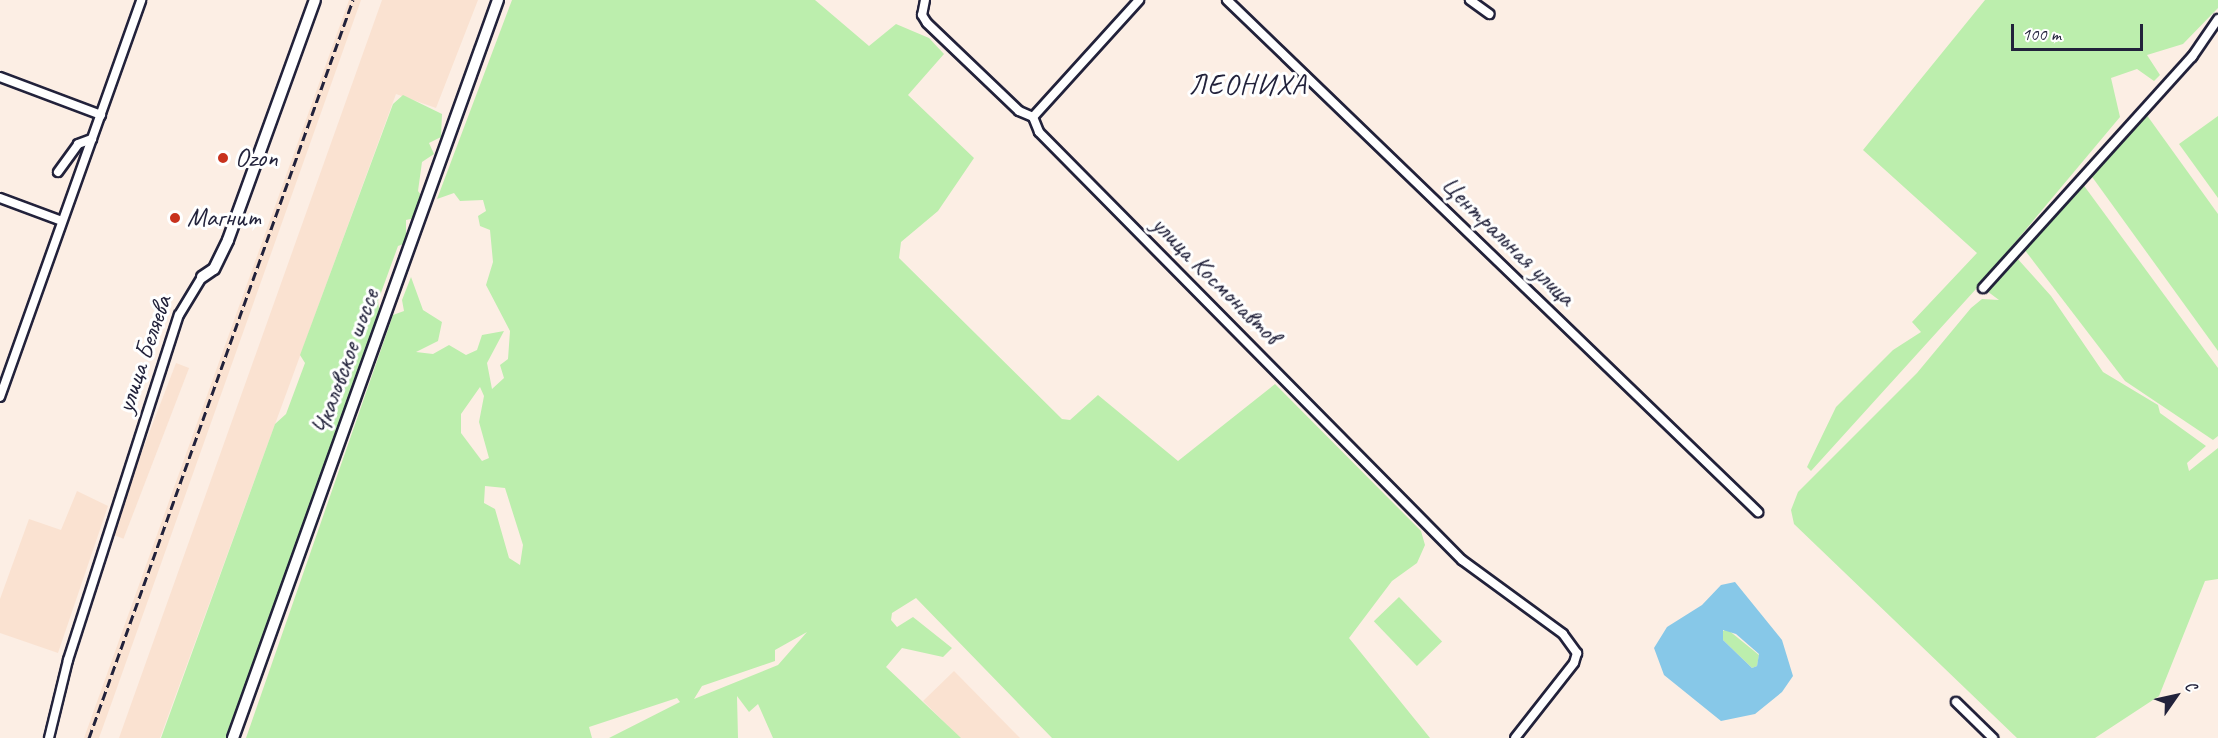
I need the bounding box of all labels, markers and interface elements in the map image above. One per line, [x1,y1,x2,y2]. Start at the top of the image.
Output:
scale bar [2014,12,2146,50]
text: 100 m [2022,23,2061,45]
district label: ЛЕОНИХА [1189,68,1307,102]
place label: Ozon [235,142,278,174]
marker: Ozon [216,151,230,165]
street label: Центральная улица [1434,169,1582,313]
place label: Магнит [187,202,261,234]
street label: улица Космонавтов [1144,208,1288,352]
marker: Магнит [168,211,182,225]
street label: Чкаловское шоссе [304,284,386,440]
street label: улица Беляева [109,291,179,417]
north arrow [2146,666,2206,726]
text: С [2180,677,2201,695]

